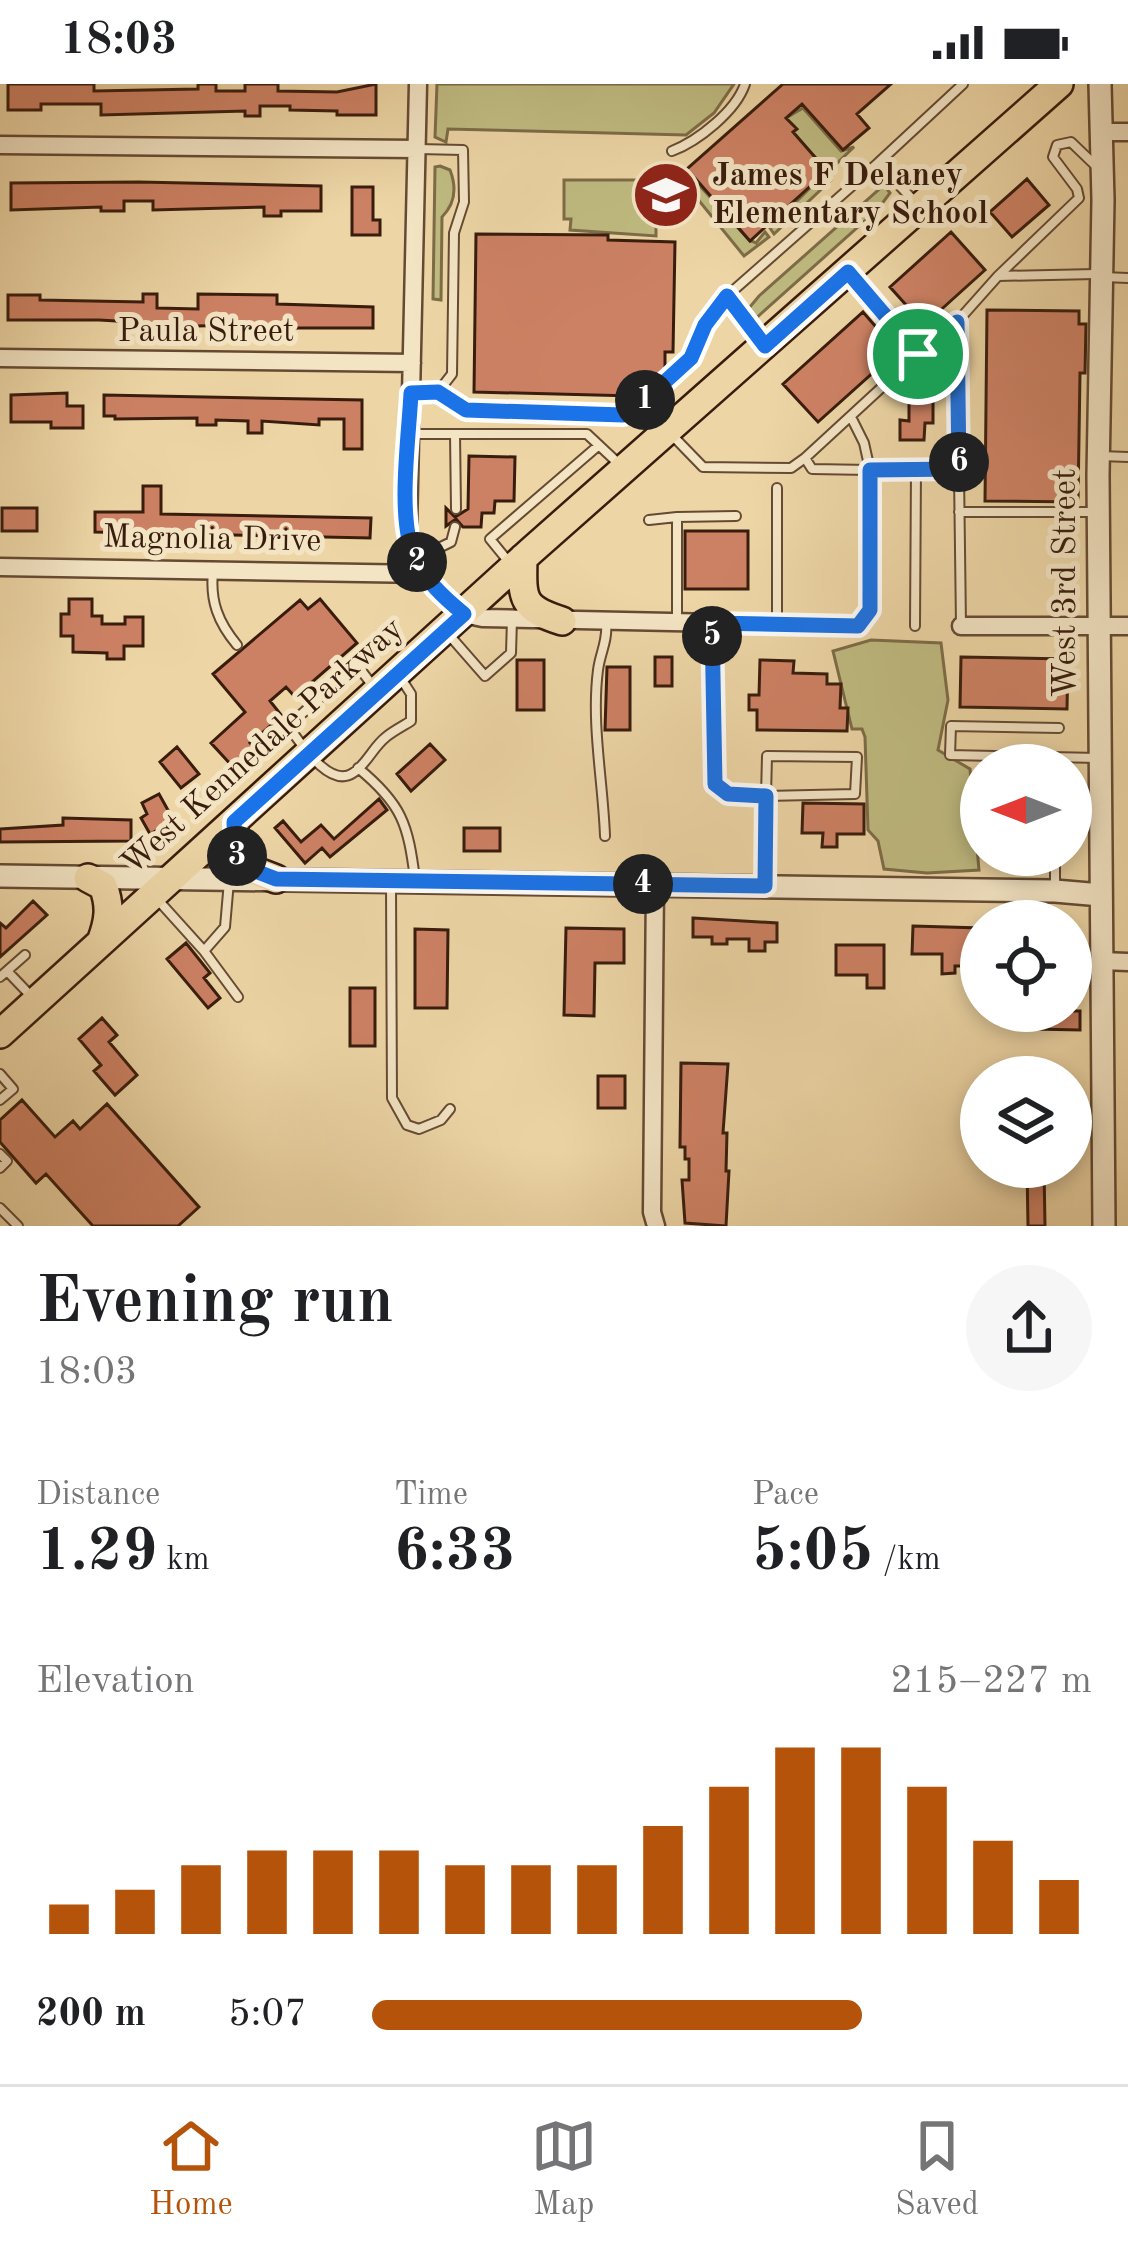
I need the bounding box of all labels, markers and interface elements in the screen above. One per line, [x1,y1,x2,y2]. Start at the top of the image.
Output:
text: 18:03 [60,19,177,64]
school or university icon: James F Delaney Elementary School [631,160,701,230]
place label: James F Delaney Elementary School [712,160,988,231]
pin [867,303,969,405]
street label: Paula Street [118,316,294,349]
icon: arrive [885,321,951,387]
pin: 1 [615,370,675,430]
text: 1 [635,383,655,416]
pin: 6 [929,432,989,492]
text: 6 [949,445,969,478]
street label: West 3rd Street [1050,469,1083,697]
street label: Magnolia Drive [102,522,322,558]
pin: 2 [387,532,447,592]
text: 2 [407,545,427,578]
pin: 5 [682,606,742,666]
street label: West Kennedale Parkway [116,612,410,882]
text: 5 [702,619,722,652]
north arrow [960,744,1092,876]
map controls [960,744,1092,1188]
pin: 3 [207,826,267,886]
text: 3 [227,839,247,872]
pin: 4 [613,854,673,914]
text: 4 [633,867,653,900]
button: locate [960,900,1092,1032]
button: layers [960,1056,1092,1188]
button: share [966,1265,1092,1391]
text: Evening run [36,1271,394,1337]
text: 18:03 [36,1353,137,1392]
text: Distance [36,1479,160,1512]
text: Time [394,1479,468,1512]
text: Pace [752,1479,819,1512]
text: 1.29 [36,1523,157,1583]
text: 6:33 [394,1523,515,1583]
text: 5:05 [752,1523,873,1583]
text: km [157,1544,210,1577]
text: /km [873,1544,941,1577]
text: Elevation [36,1662,195,1701]
text: 215–227 m [890,1662,1092,1701]
text: 200 m [36,1995,146,2034]
text: 5:07 [228,1995,307,2034]
tab: Home [149,2113,233,2226]
tab: Map [531,2113,597,2226]
tab: Saved [895,2113,979,2226]

